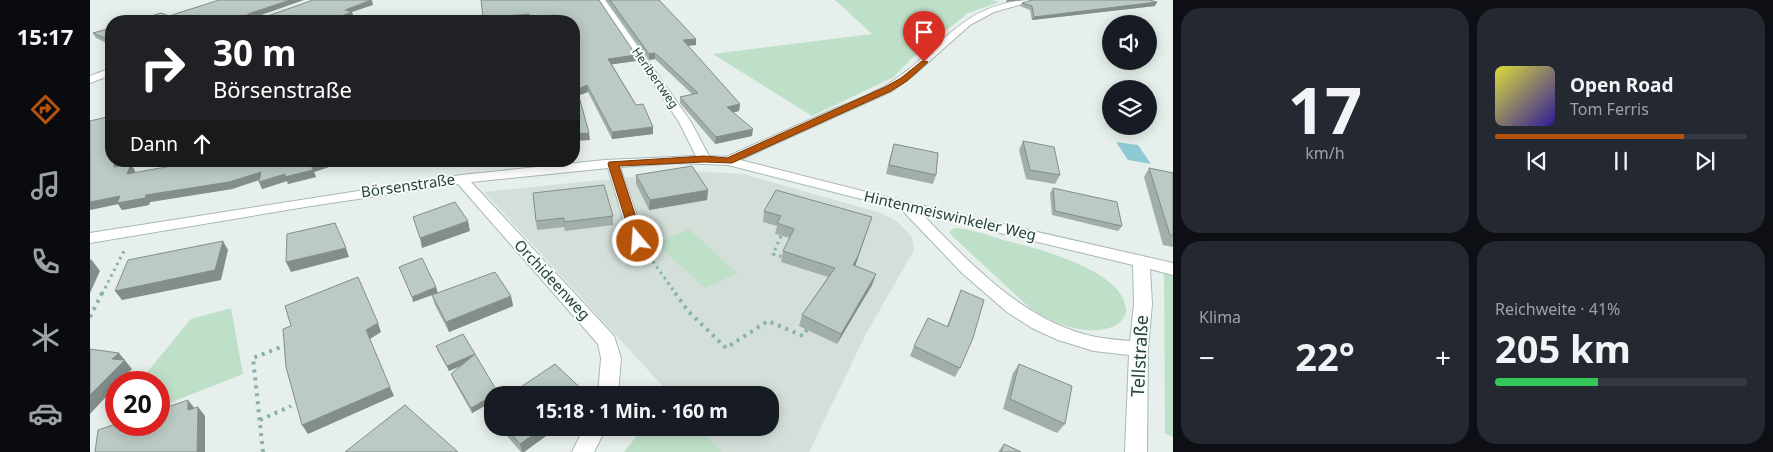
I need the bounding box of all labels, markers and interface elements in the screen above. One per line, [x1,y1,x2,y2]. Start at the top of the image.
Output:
pin [903,11,945,62]
map controls [1102,15,1157,135]
button: sound [1102,15,1157,70]
icon: arrive [910,18,938,46]
text: 15:17 [17,21,73,51]
text: 30 m [213,29,296,76]
icon: right [130,35,195,100]
street label: Heribertweg [628,44,683,112]
text: 17 [1288,65,1362,153]
text: Open Road [1570,72,1673,98]
text: Börsenstraße [213,74,352,104]
button: layers [1102,80,1157,135]
icon: directions [28,92,63,127]
text: Tom Ferris [1570,98,1649,120]
icon: ahead [188,130,216,158]
text: Dann [130,131,178,157]
text: km/h [1305,142,1345,164]
icon: previous [1523,147,1551,175]
icon: pause [1607,147,1635,175]
icon: next [1691,147,1719,175]
icon: music [28,168,63,203]
street label: Börsenstraße [360,169,456,202]
street label: Hintenmeiswinkeler Weg [862,185,1038,245]
position arrow [611,214,663,266]
street label: Orchideenweg [510,235,595,324]
icon: phone [28,244,63,279]
text: Reichweite · 41% [1495,298,1620,320]
text: Klima [1199,306,1241,328]
street label: Tellstraße [1125,314,1153,398]
icon: climate [28,320,63,355]
text: 205 km [1495,322,1631,374]
text: 22° [1295,330,1355,382]
text: − [1199,338,1215,376]
text: + [1435,338,1451,376]
speed limit sign: 20 [105,371,170,436]
icon: car [28,396,63,431]
text: 15:18 · 1 Min. · 160 m [535,398,728,424]

